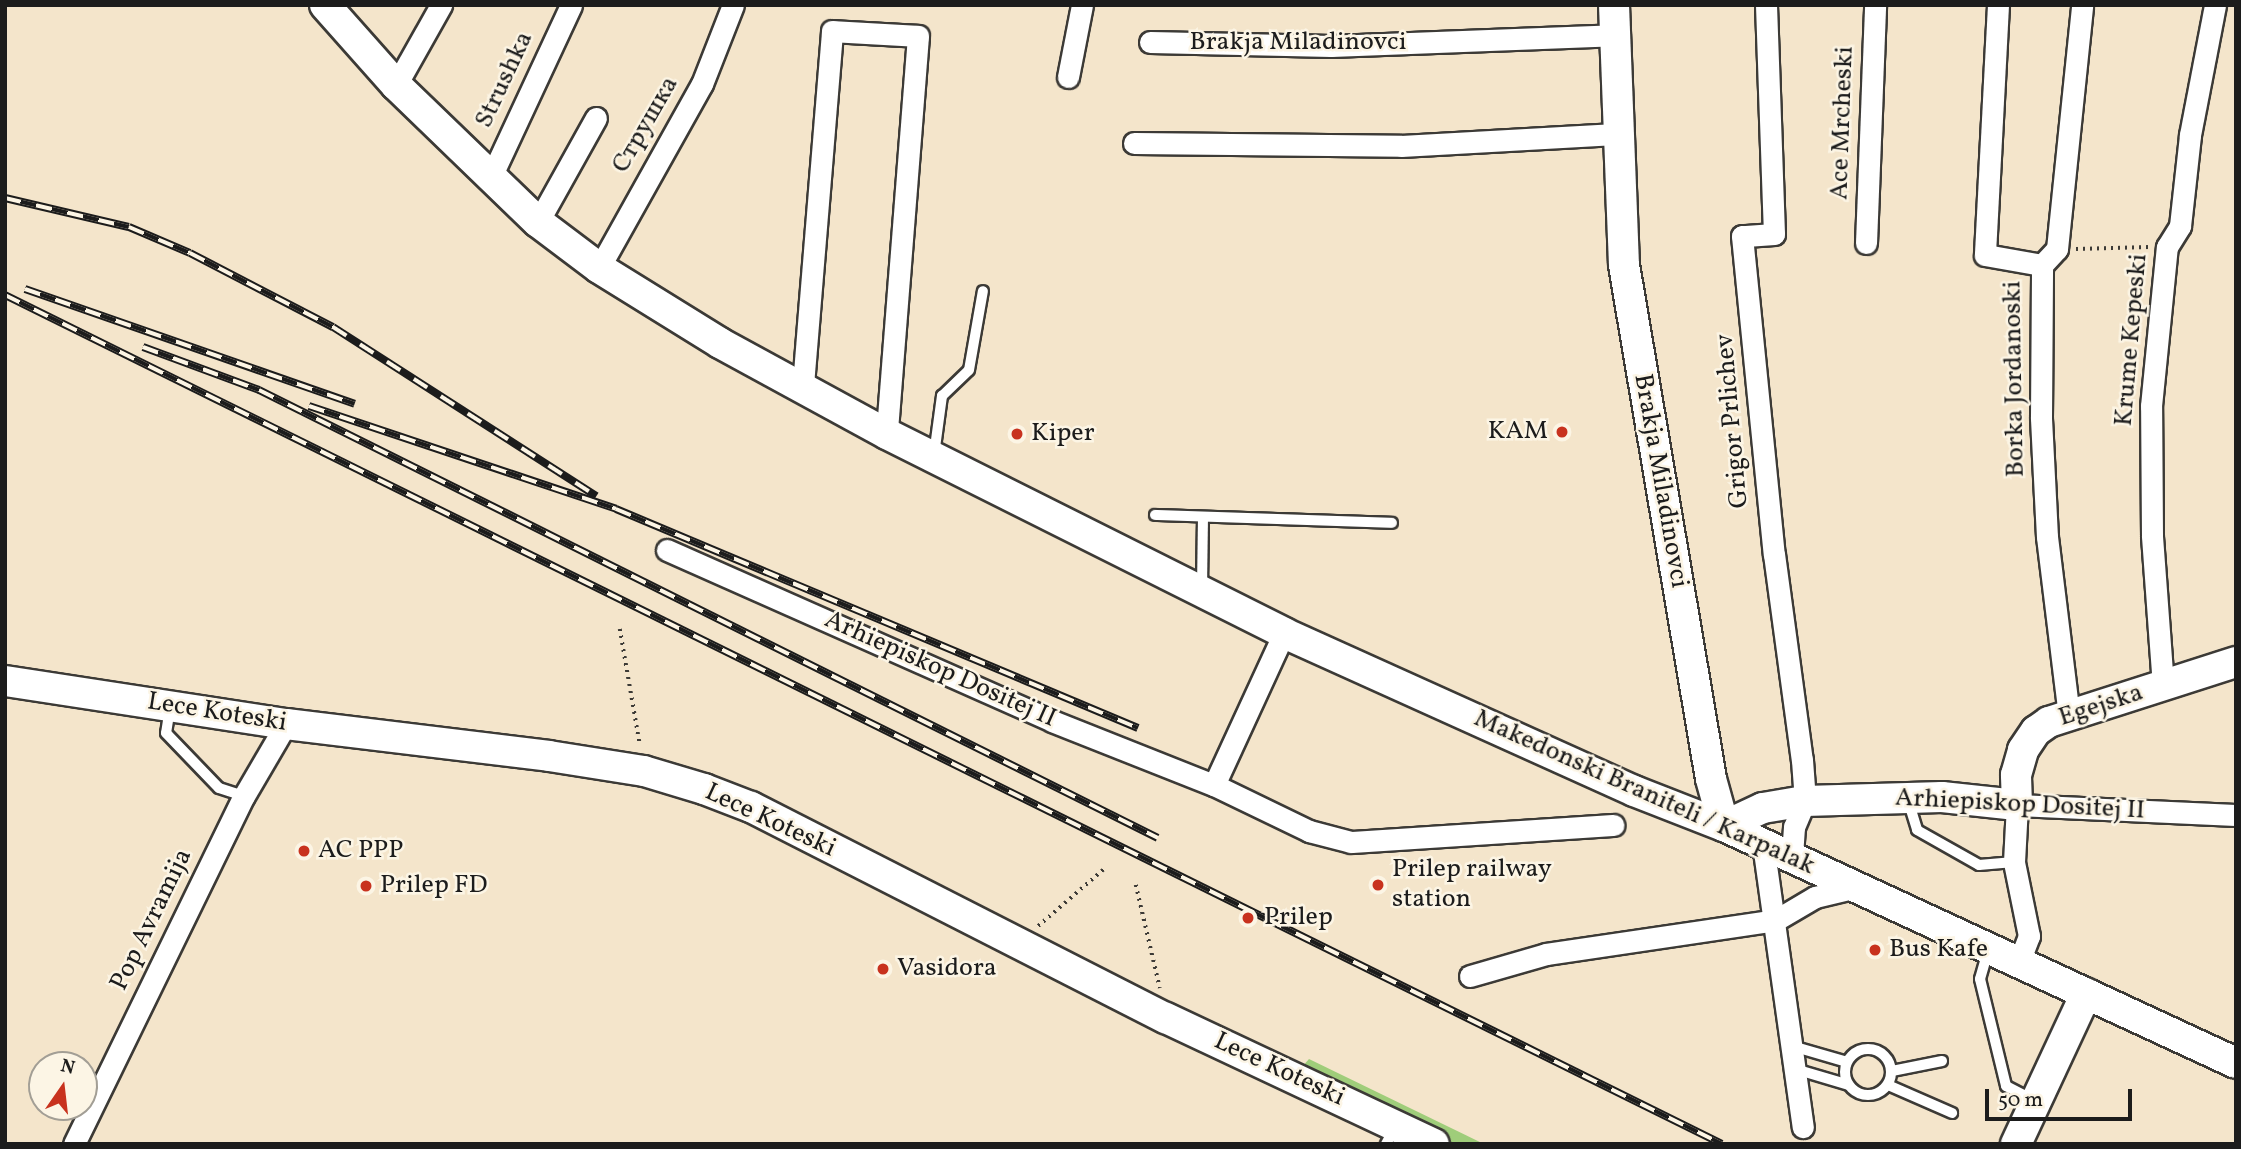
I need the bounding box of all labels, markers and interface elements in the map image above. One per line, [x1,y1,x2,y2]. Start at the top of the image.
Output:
street label: Strushka [469,27,541,133]
street label: Brakja Miladinovci [1190,27,1406,59]
street label: Ace Mrcheski [1825,46,1861,200]
street label: Струшка [606,71,686,179]
street label: Krume Kepeski [2109,252,2155,428]
street label: Borka Jordanoski [1998,280,2032,478]
street label: Grigor Prlichev [1710,333,1756,509]
street label: Brakja Miladinovci [1626,371,1694,591]
place label: KAM [1488,416,1548,448]
place label: Kiper [1031,418,1095,450]
marker: KAM [1554,424,1570,440]
marker: Kiper [1009,426,1025,442]
street label: Arhiepiskop Dositej II [819,605,1061,735]
street label: Egejska [2055,678,2147,734]
street label: Lece Koteski [145,687,289,739]
street label: Makedonski Braniteli / Karpalak [1469,704,1819,882]
street label: Lece Koteski [700,777,840,865]
street label: Arhiepiskop Dositej II [1894,783,2146,827]
place label: АС РРР [318,835,403,867]
marker: АС РРР [296,843,312,859]
street label: Pop Avramija [104,844,200,996]
place label: Prilep railway station [1392,854,1552,916]
place label: Prilep FD [380,870,488,902]
marker: Prilep railway station [1370,877,1386,893]
marker: Prilep FD [358,878,374,894]
place label: Prilep [1264,902,1333,934]
marker: Prilep [1238,908,1258,928]
place label: Bus Kafe [1889,934,1988,966]
marker: Bus Kafe [1867,942,1883,958]
place label: Vasidora [897,953,997,985]
marker: Vasidora [875,961,891,977]
street label: Lece Koteski [1209,1026,1349,1114]
north arrow [28,1051,98,1121]
text: N [58,1053,77,1082]
scale bar [1989,1076,2136,1120]
text: 50 m [1998,1086,2043,1115]

